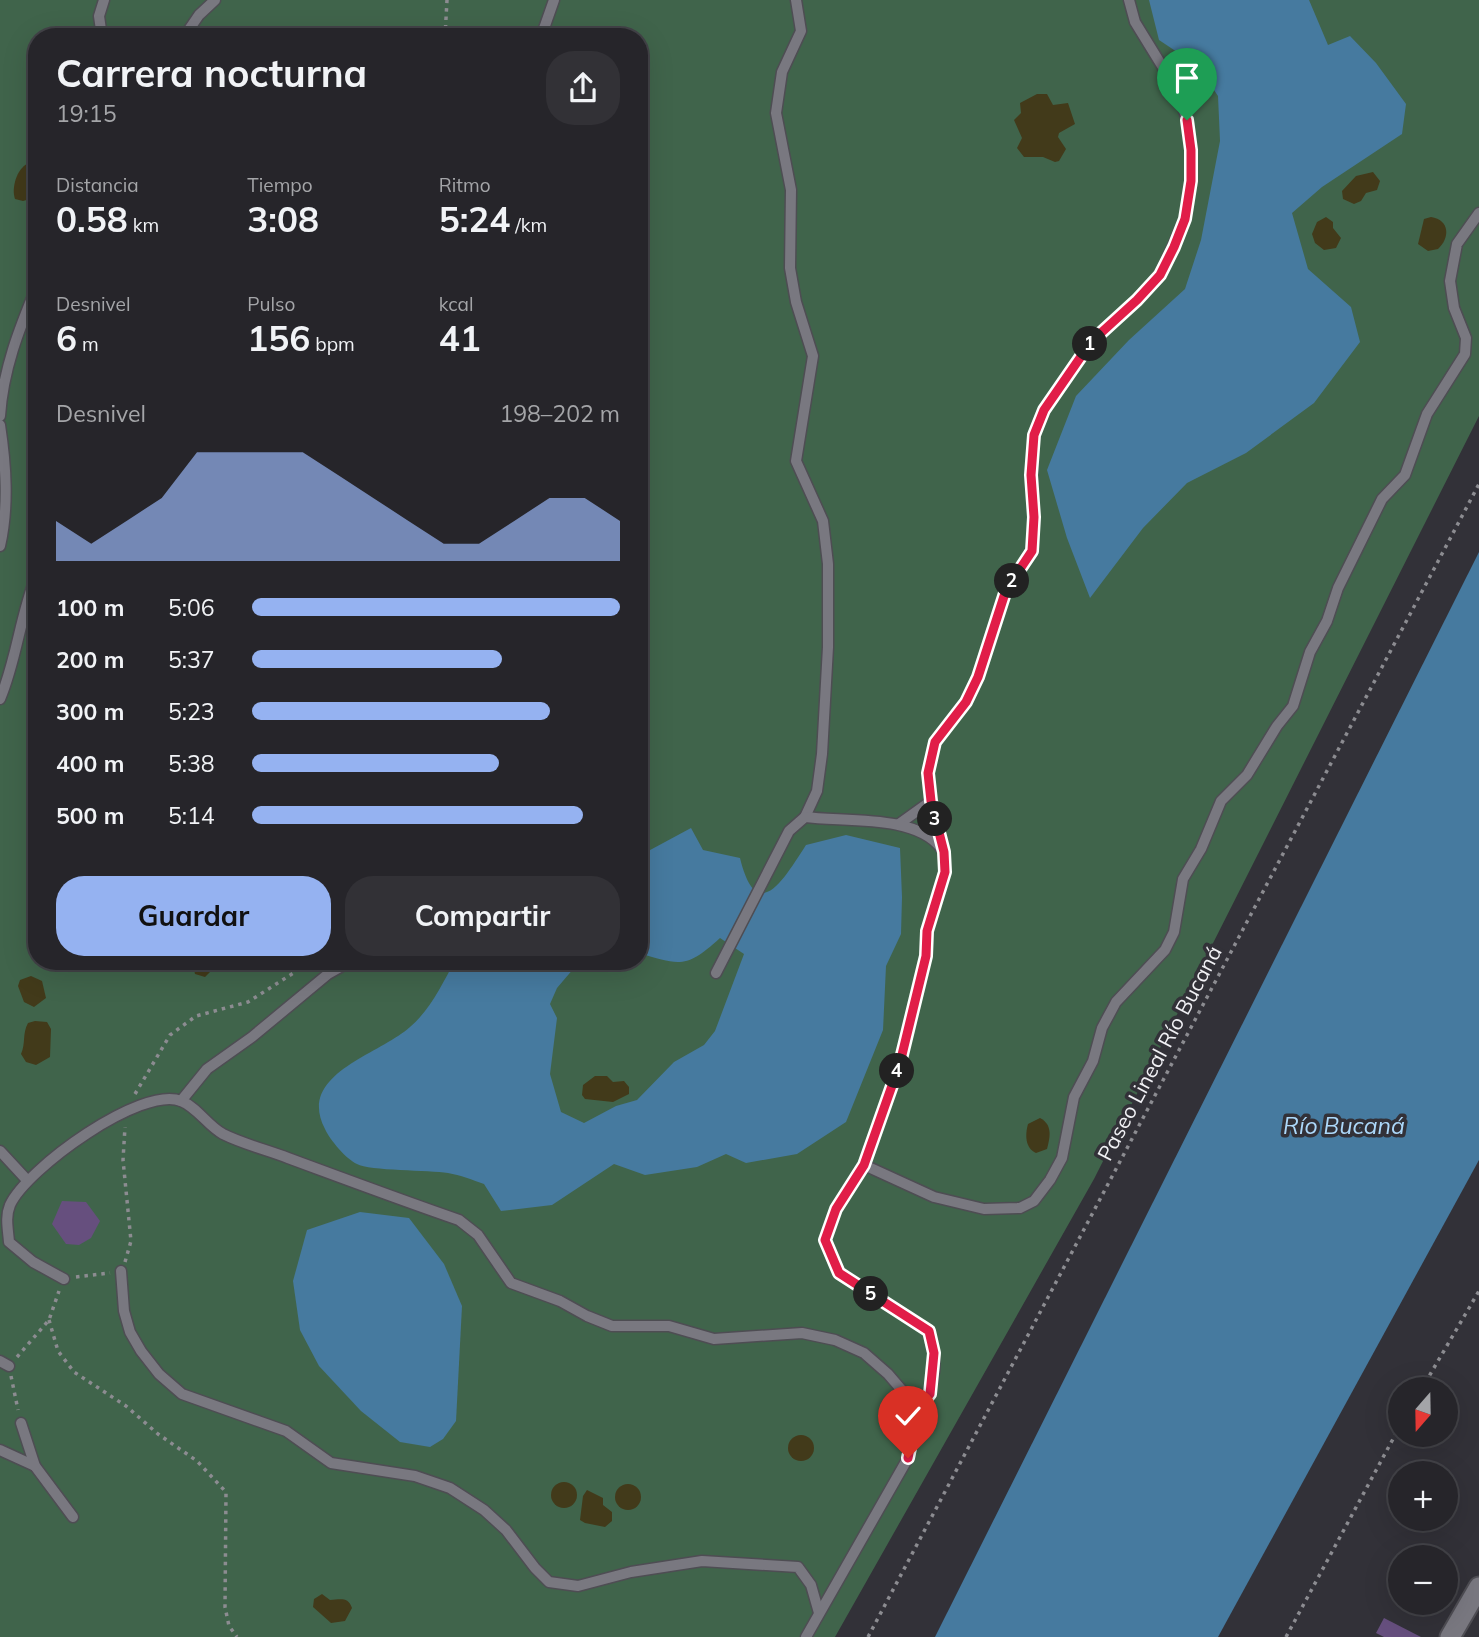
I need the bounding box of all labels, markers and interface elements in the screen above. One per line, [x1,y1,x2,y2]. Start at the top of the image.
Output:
pin [1157,48,1217,120]
text: Carrera nocturna [56,49,367,97]
button: share [546,51,620,125]
icon: arrive [1168,59,1206,97]
text: 19:15 [56,99,116,128]
text: Distancia [56,173,139,197]
text: Tiempo [247,173,313,197]
text: Ritmo [439,173,491,197]
text: 0.58 [56,197,128,241]
text: 3:08 [247,197,319,241]
text: 5:24 [439,197,510,241]
text: km [128,213,159,237]
text: /km [510,213,547,237]
text: Desnivel [56,292,130,316]
text: Pulso [247,292,295,316]
text: kcal [439,292,473,316]
text: 6 [56,316,77,360]
text: 156 [247,316,310,360]
text: 41 [439,316,481,360]
pin: 1 [1072,326,1108,362]
text: 1 [1084,331,1095,355]
text: m [77,332,99,356]
text: bpm [310,332,355,356]
text: Desnivel [56,399,146,428]
text: 198–202 m [499,399,620,428]
pin: 2 [995,564,1030,598]
text: 2 [1006,568,1017,592]
text: 100 m [56,593,124,622]
text: 5:06 [168,593,215,622]
text: 200 m [56,645,124,674]
text: 5:37 [168,645,215,674]
text: 300 m [56,697,124,726]
text: 5:23 [168,697,215,726]
text: 400 m [56,749,124,778]
text: 5:38 [168,749,215,778]
text: 500 m [56,801,124,830]
text: 5:14 [168,801,215,830]
pin: 3 [918,802,953,836]
text: 3 [929,806,940,830]
button: Guardar [56,876,331,956]
button: Compartir [345,876,620,956]
street label: Paseo Lineal Río Bucaná [1091,941,1227,1165]
pin: 4 [880,1054,914,1088]
text: 4 [891,1058,902,1082]
water label: Río Bucaná [1283,1111,1405,1140]
pin: 5 [854,1276,888,1312]
text: 5 [865,1281,876,1305]
north arrow [1388,1377,1458,1447]
map controls [1388,1377,1458,1615]
pin [878,1386,938,1458]
icon: check [889,1397,927,1435]
button: + [1388,1461,1458,1531]
button: − [1388,1545,1458,1615]

